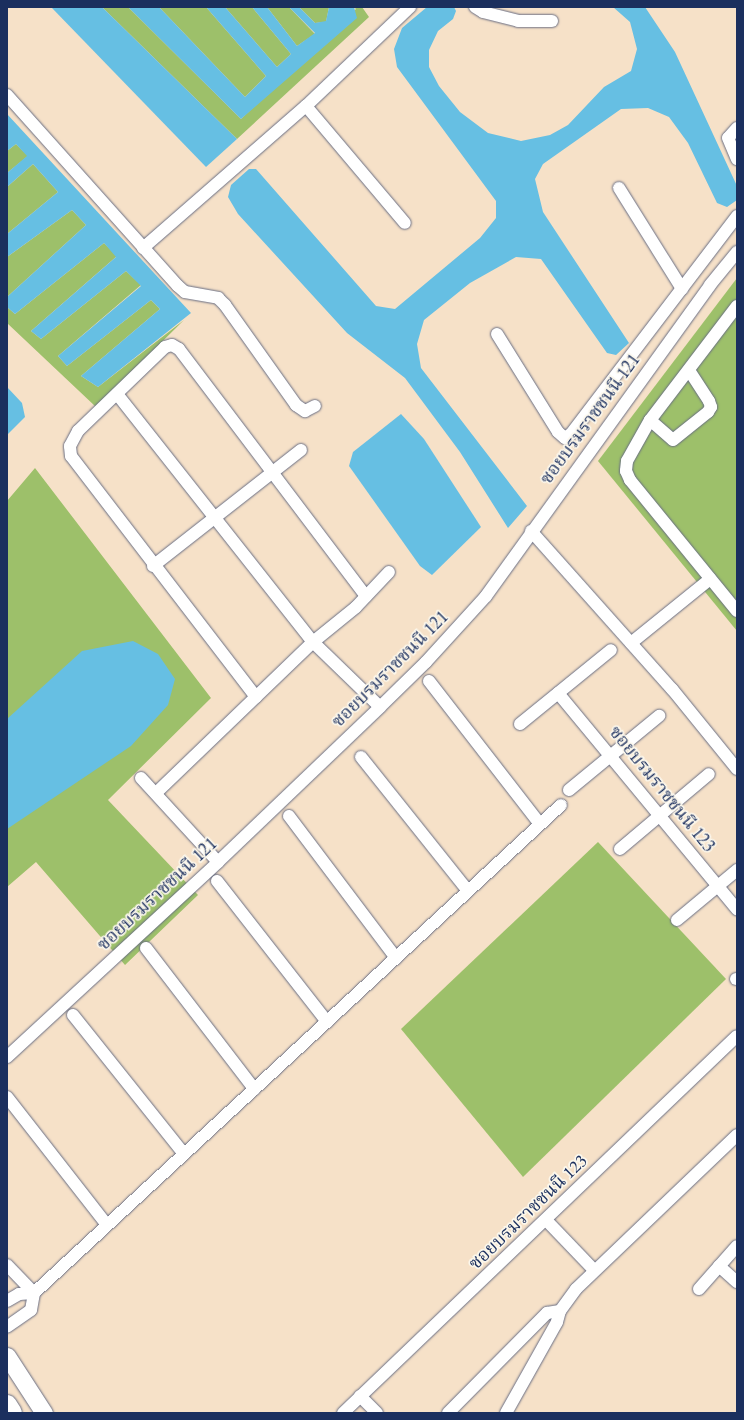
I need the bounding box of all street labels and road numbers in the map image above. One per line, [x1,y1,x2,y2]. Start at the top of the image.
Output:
street label: ซอยบรมราชชนนี 121 [535,350,645,488]
street label: ซอยบรมราชชนนี 121 [327,606,453,732]
street label: ซอยบรมราชชนนี 123 [604,722,720,856]
street label: ซอยบรมราชชนนี 121 [93,833,221,955]
street label: ซอยบรมราชชนนี 123 [464,1150,592,1274]

